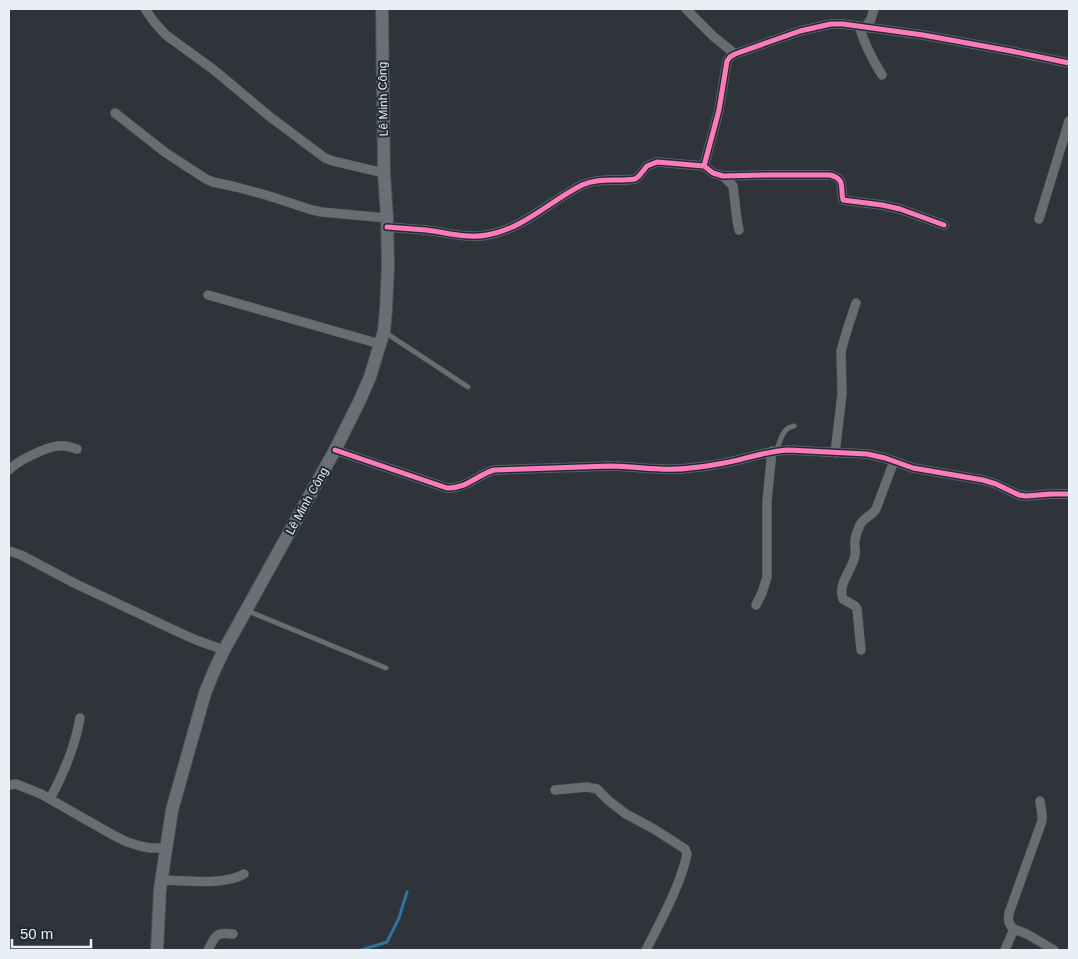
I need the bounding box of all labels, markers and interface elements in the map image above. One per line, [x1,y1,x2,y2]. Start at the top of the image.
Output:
street label: Lê Minh Công [375,62,391,136]
street label: Lê Minh Công [283,465,331,537]
scale bar [12,916,91,948]
text: 50 m [20,925,53,942]

